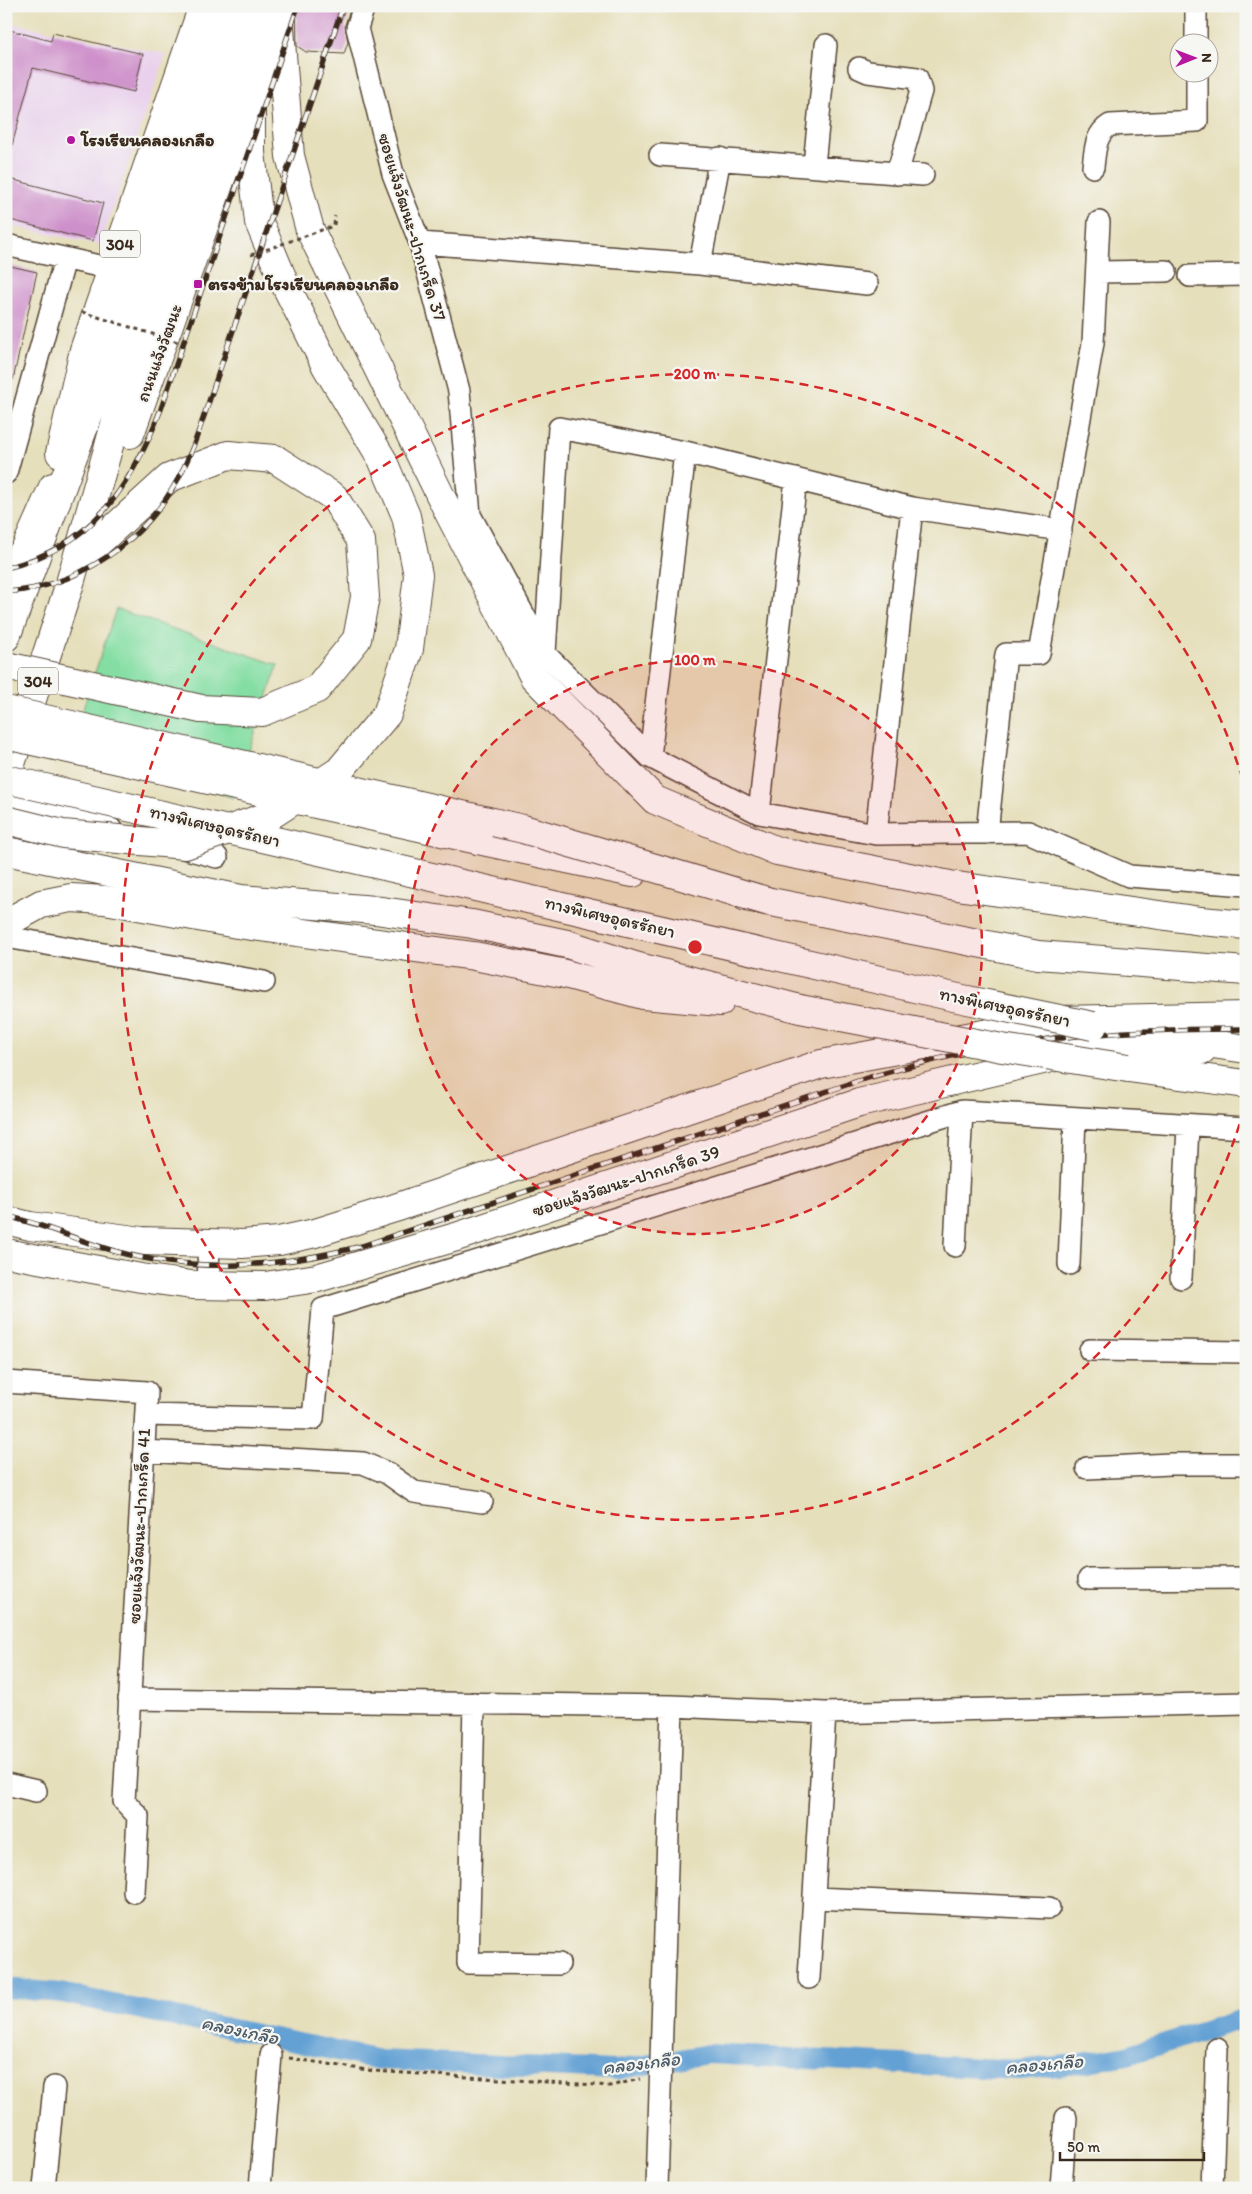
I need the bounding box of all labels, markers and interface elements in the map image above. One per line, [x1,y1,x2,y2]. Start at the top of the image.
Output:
north arrow [1170,32,1220,82]
text: N [1198,53,1215,63]
place label: โรงเรียนคลองเกลือ [80,129,215,151]
street label: ซอยแจ้งวัฒนะ-ปากเกร็ด 37 [373,130,451,324]
marker: โรงเรียนคลองเกลือ [65,134,77,146]
road number: 304 [100,230,140,258]
place label: ตรงข้ามโรงเรียนคลองเกลือ [208,273,399,295]
marker: ตรงข้ามโรงเรียนคลองเกลือ [192,278,204,290]
street label: ถนนแจ้งวัฒนะ [131,301,187,405]
text: 200 m [674,365,717,383]
text: 100 m [674,651,716,669]
road number: 304 [18,668,58,694]
street label: ทางพิเศษอุดรรัถยา [148,800,282,852]
street label: ทางพิเศษอุดรรัถยา [543,891,677,943]
centre of rings [686,938,704,956]
street label: ทางพิเศษอุดรรัถยา [938,982,1072,1032]
street label: ซอยแจ้งวัฒนะ-ปากเกร็ด 39 [530,1140,722,1222]
street label: ซอยแจ้งวัฒนะ-ปากเกร็ด 41 [123,1428,155,1624]
water label: คลองเกลือ [199,2011,282,2050]
water label: คลองเกลือ [601,2047,682,2079]
water label: คลองเกลือ [1004,2049,1085,2079]
scale bar [1060,2129,1203,2161]
text: 50 m [1067,2138,1100,2156]

